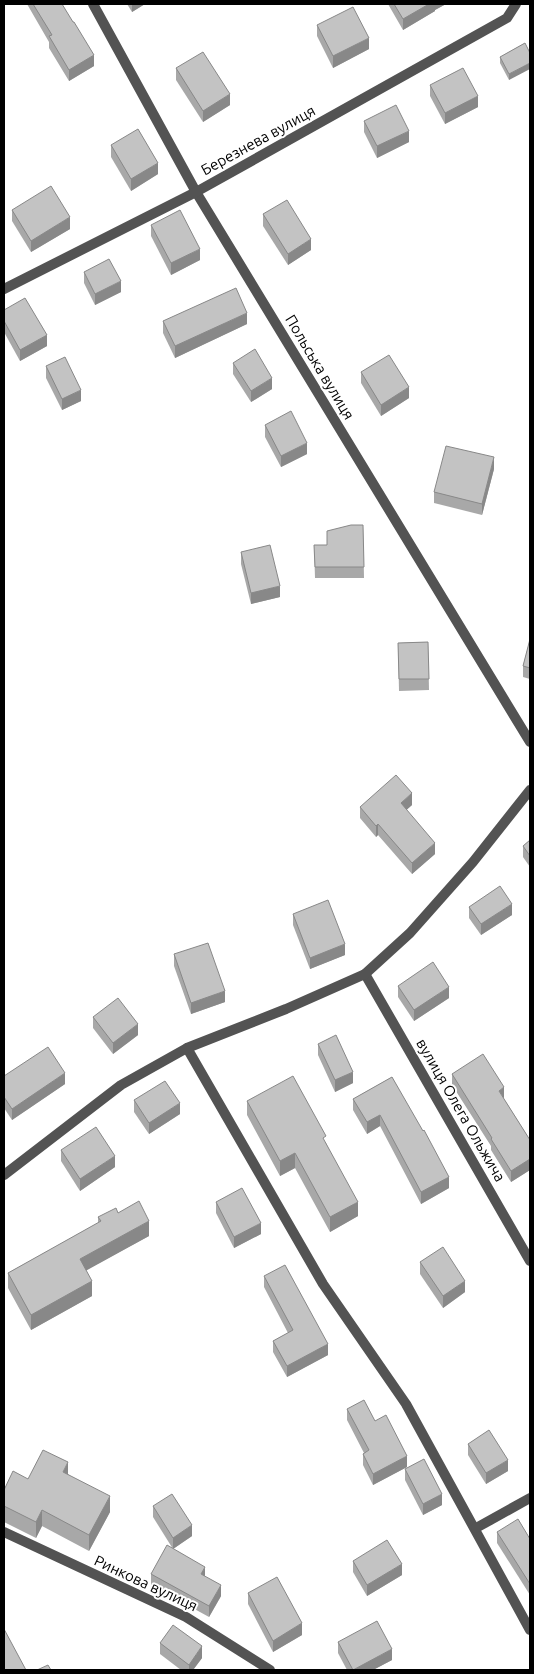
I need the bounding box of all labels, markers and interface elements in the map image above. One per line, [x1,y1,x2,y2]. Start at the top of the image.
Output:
street label: Березнева вулиця [198,102,318,178]
street label: Польська вулиця [282,312,358,422]
street label: вулиця Олега Ольжича [413,1035,509,1185]
street label: Ринкова вулиця [92,1552,200,1614]

